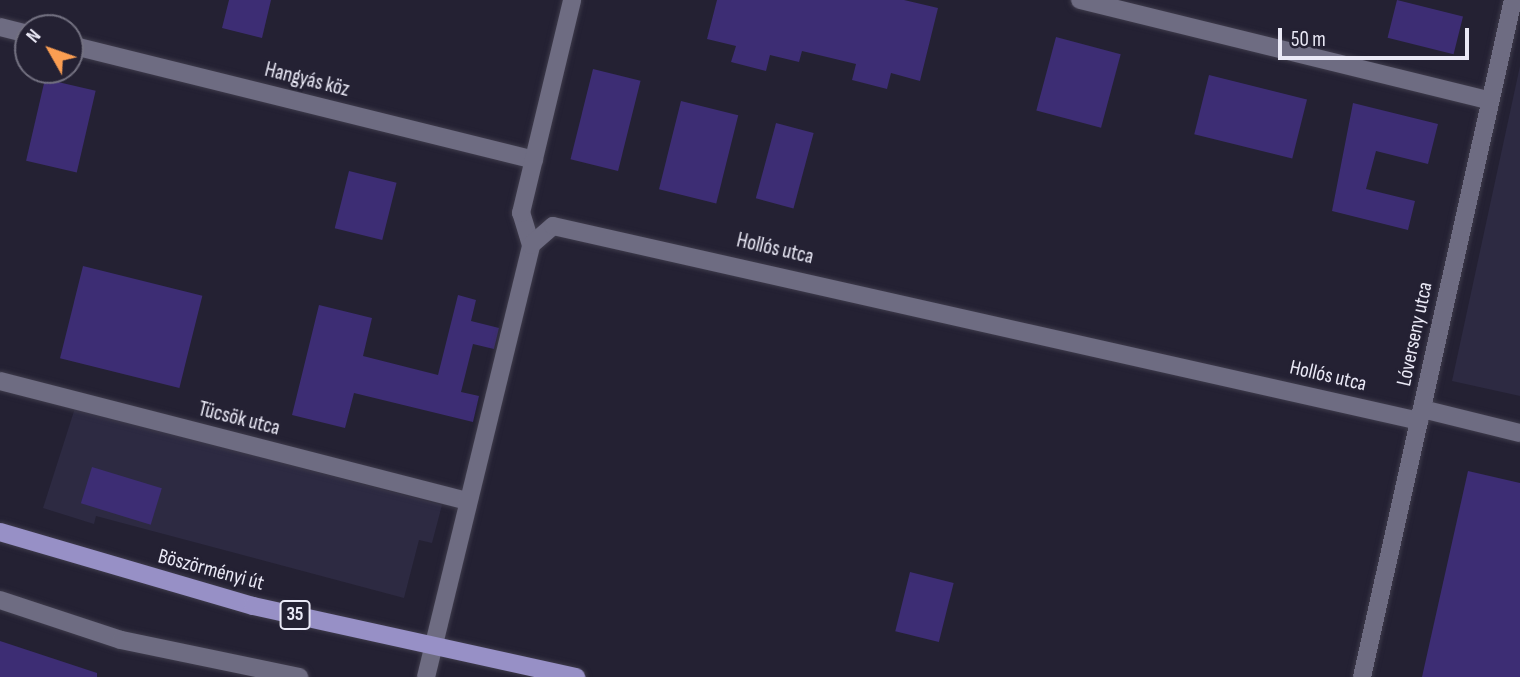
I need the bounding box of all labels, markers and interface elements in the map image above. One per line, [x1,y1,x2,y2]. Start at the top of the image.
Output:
north arrow [14,14,84,84]
scale bar [1282,14,1473,58]
text: N [22,25,46,48]
text: 50 m [1291,27,1326,52]
street label: Hangyás köz [262,57,352,103]
street label: Hollós utca [734,228,816,270]
street label: Lóverseny utca [1392,280,1438,388]
street label: Hollós utca [1287,355,1369,397]
street label: Tücsök utca [196,397,282,441]
street label: Böszörményi út [155,544,267,596]
road number: 35 [279,600,311,630]

